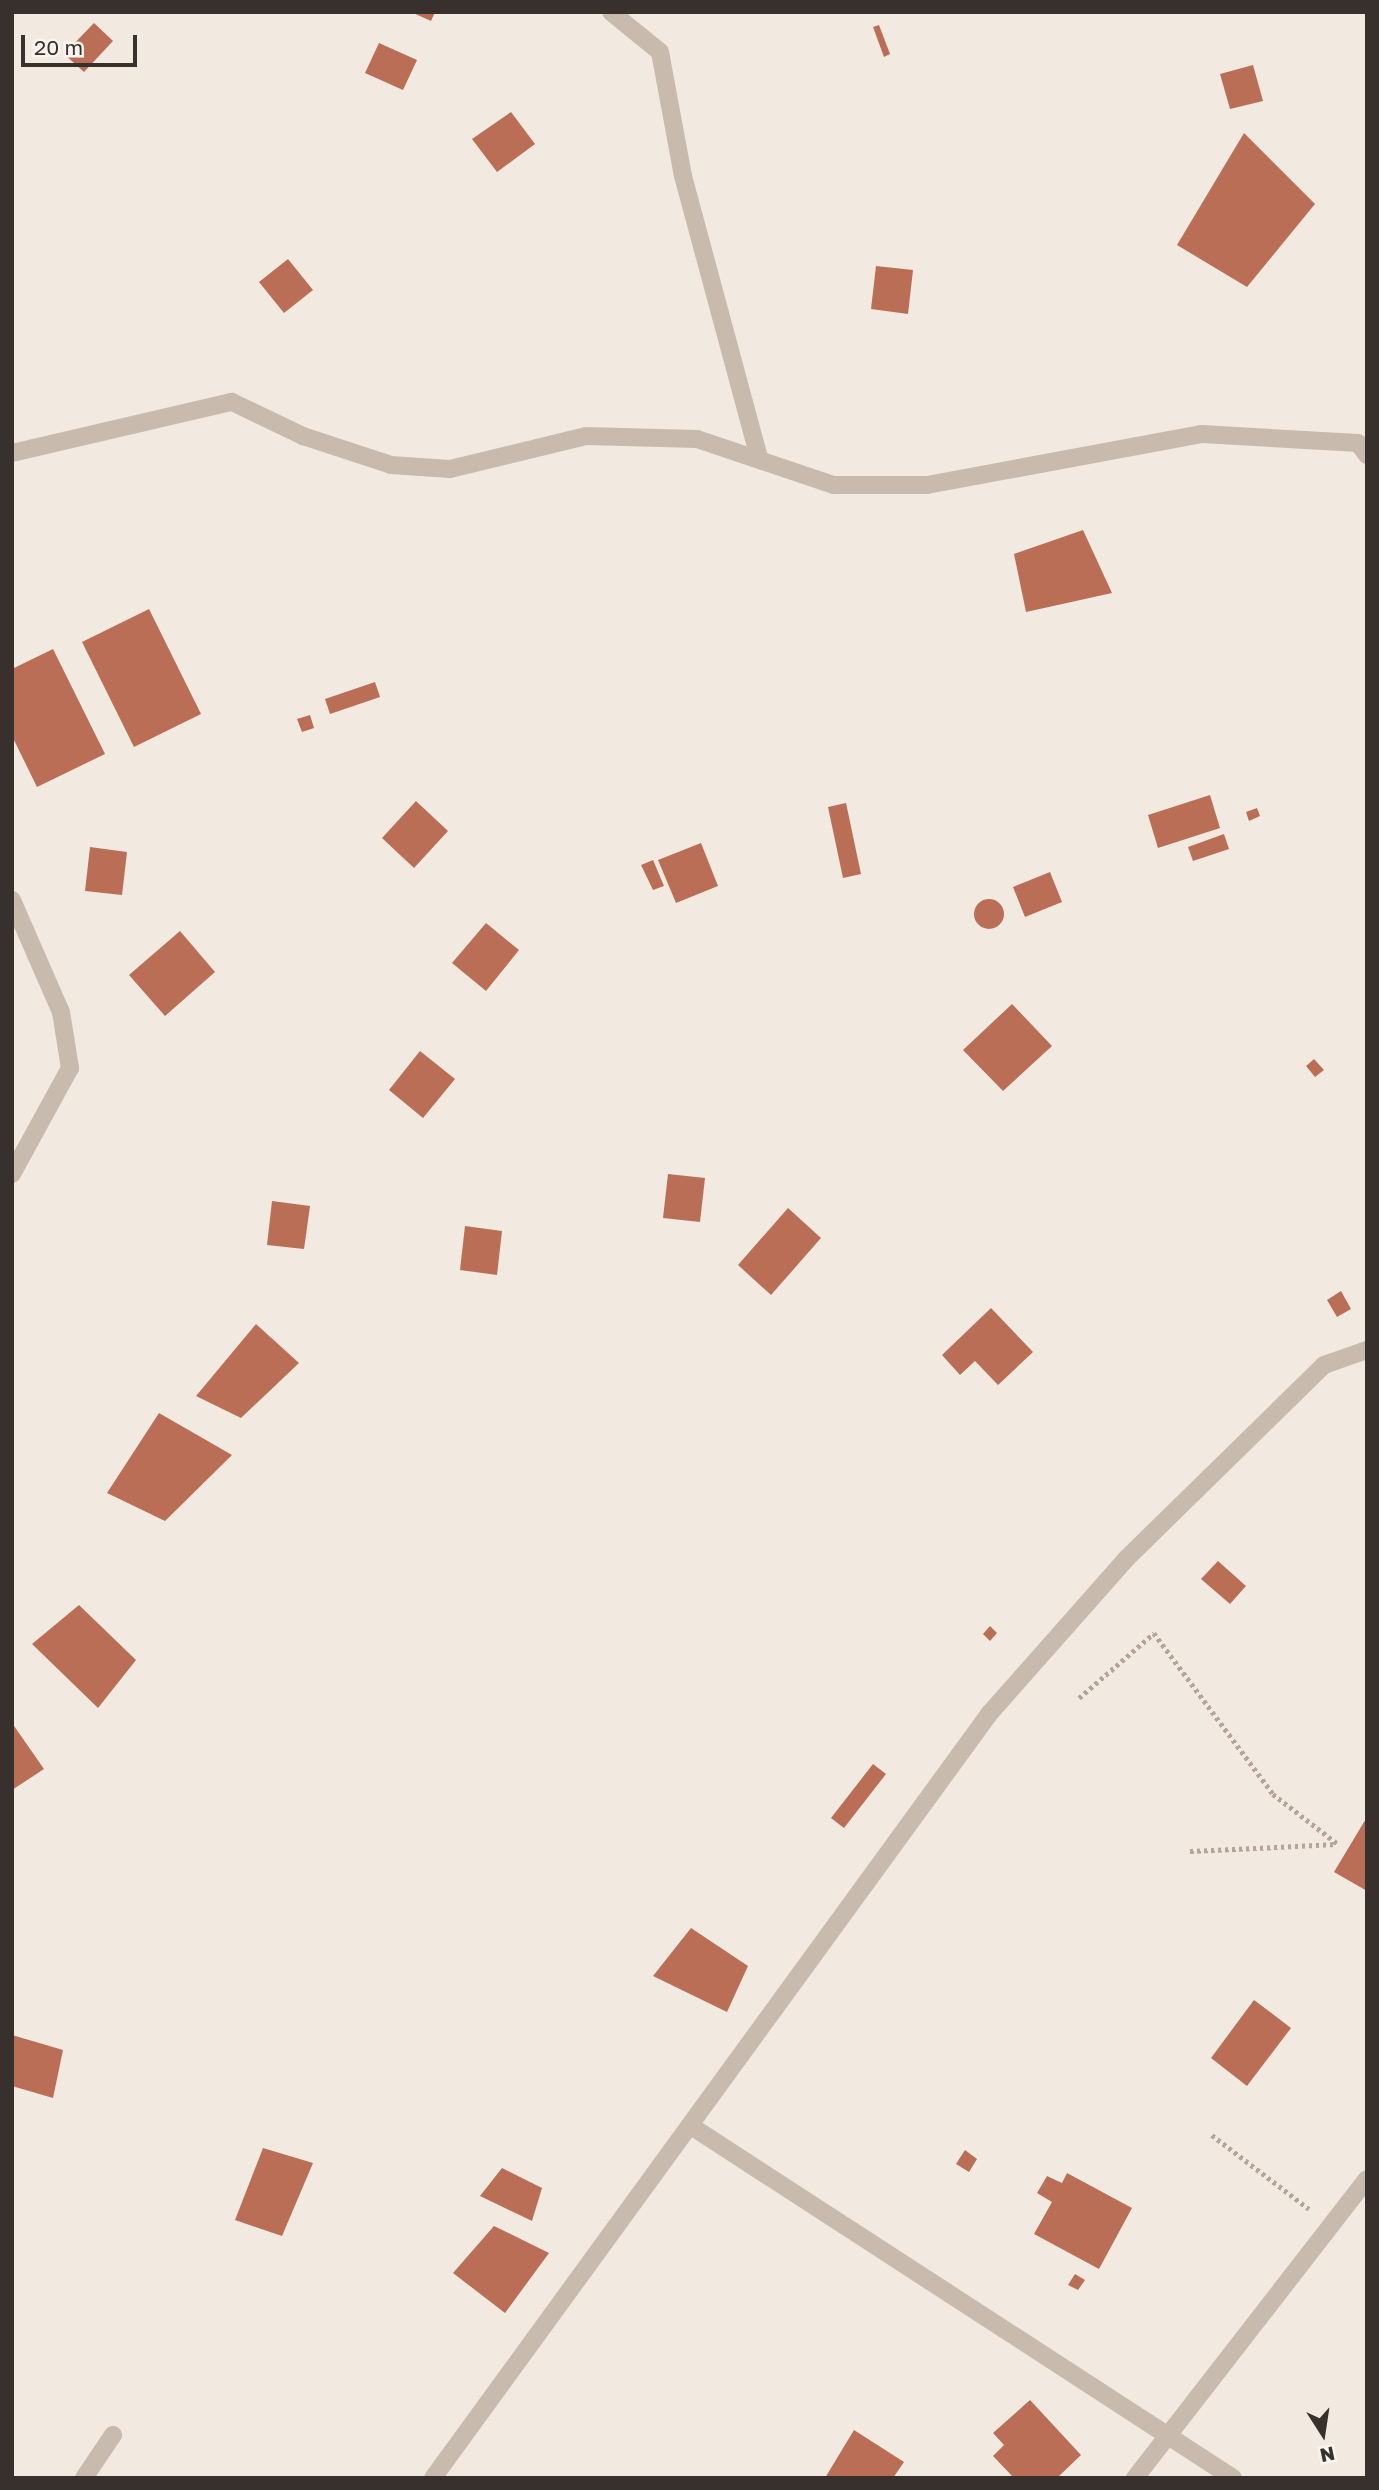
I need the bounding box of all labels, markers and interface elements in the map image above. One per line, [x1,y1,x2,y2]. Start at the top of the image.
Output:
scale bar [24,21,140,65]
text: 20 m [34,34,83,60]
north arrow [1288,2399,1358,2469]
text: N [1318,2442,1337,2468]

